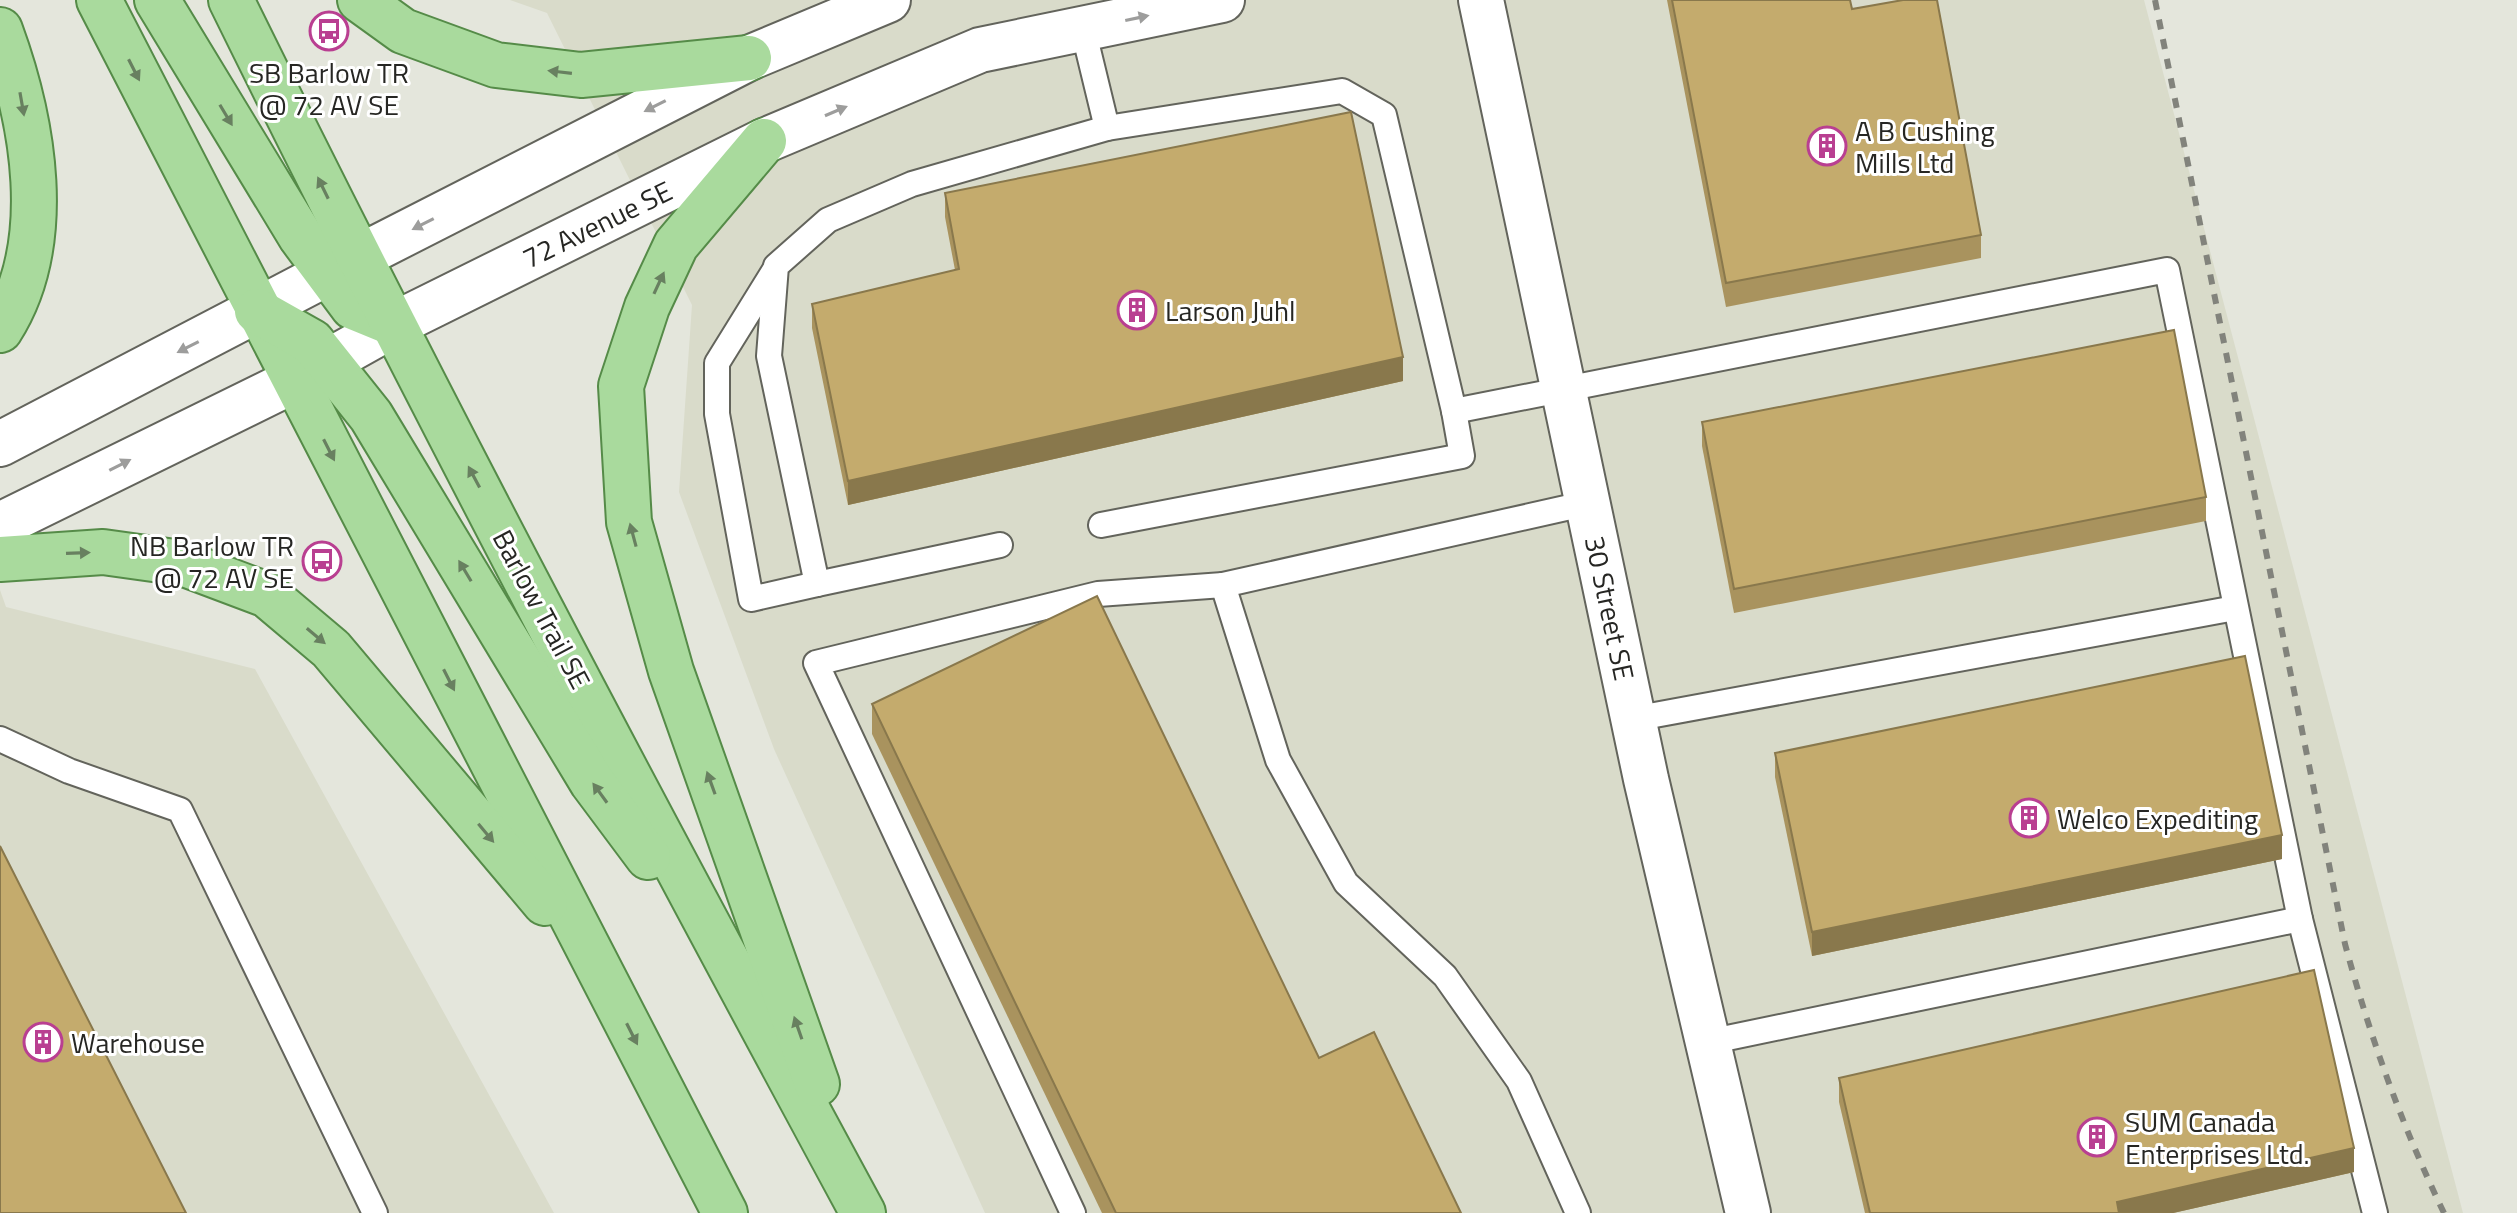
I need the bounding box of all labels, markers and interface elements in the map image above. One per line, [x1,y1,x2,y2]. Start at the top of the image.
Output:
bus stop icon: SB Barlow TR @ 72 AV SE [308,10,350,52]
one-way arrow [1124,11,1149,23]
place label: SB Barlow TR @ 72 AV SE [249,51,409,126]
one-way arrow [128,58,141,81]
one-way arrow [547,66,572,79]
one-way arrow [17,92,29,117]
one-way arrow [643,100,666,113]
one-way arrow [219,104,234,125]
one-way arrow [824,104,848,117]
place label: A B Cushing Mills Ltd [1855,109,1995,184]
building icon: A B Cushing Mills Ltd [1806,125,1848,167]
street label: 72 Avenue SE [515,169,679,279]
one-way arrow [317,176,330,199]
one-way arrow [412,218,435,231]
one-way arrow [652,271,666,294]
building icon: Larson Juhl [1116,289,1158,331]
place label: Larson Juhl [1165,289,1296,332]
one-way arrow [176,340,199,353]
one-way arrow [322,438,335,461]
one-way arrow [108,458,131,472]
one-way arrow [467,466,481,488]
street label: Barlow Trail SE [482,522,602,696]
one-way arrow [626,523,639,547]
place label: NB Barlow TR @ 72 AV SE [130,524,294,599]
street label: 30 Street SE [1574,532,1646,684]
bus stop icon: NB Barlow TR @ 72 AV SE [301,540,343,582]
one-way arrow [66,546,91,559]
one-way arrow [458,560,472,582]
one-way arrow [306,627,326,644]
one-way arrow [442,669,455,692]
one-way arrow [704,771,717,795]
one-way arrow [593,783,609,803]
building icon: Welco Expediting [2008,797,2050,839]
place label: Welco Expediting [2057,797,2258,840]
one-way arrow [477,823,494,843]
one-way arrow [791,1016,803,1040]
building icon: Warehouse [22,1021,64,1063]
place label: Warehouse [71,1021,205,1064]
one-way arrow [625,1023,639,1045]
place label: SUM Canada Enterprises Ltd. [2125,1100,2310,1175]
building icon: SUM Canada Enterprises Ltd. [2076,1116,2118,1158]

